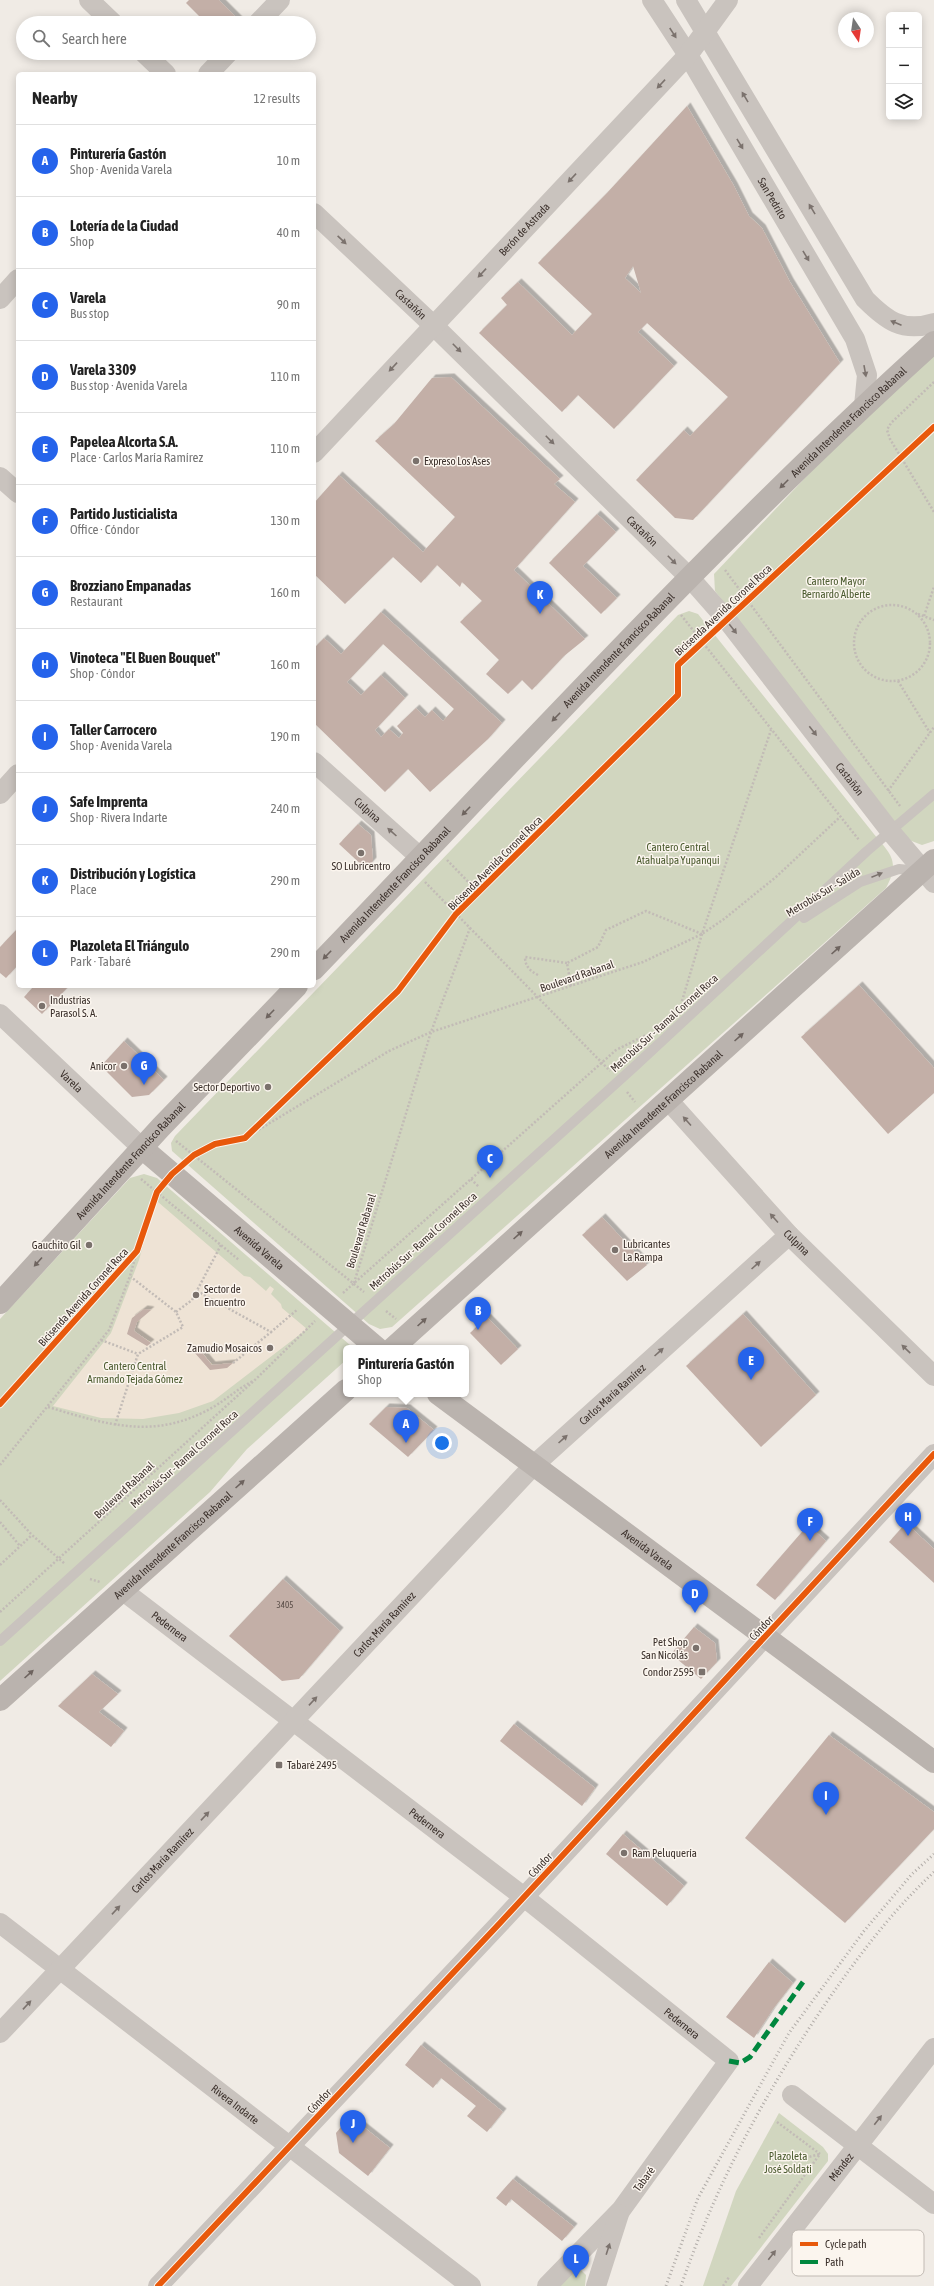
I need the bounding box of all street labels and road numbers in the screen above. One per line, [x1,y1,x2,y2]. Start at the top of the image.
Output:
street label: San Pedrito [755,175,789,221]
street label: Berón de Astrada [497,200,552,258]
street label: Castañón [393,287,429,322]
street label: Avenida Intendente Francisco Rabanal [788,364,909,479]
street label: Castañón [624,513,660,549]
street label: Bicisenda Avenida Coronel Roca [672,562,774,658]
street label: Avenida Intendente Francisco Rabanal [561,590,677,710]
street label: Castañón [833,760,866,798]
street label: Culpina [352,795,383,825]
street label: Bicisenda Avenida Coronel Roca [445,813,545,913]
street label: Avenida Intendente Francisco Rabanal [337,824,453,945]
street label: Metrobús Sur - Salida [784,865,862,919]
street label: Boulevard Rabanal [539,958,616,994]
street label: Metrobús Sur - Ramal Coronel Roca [608,972,720,1074]
street label: Avenida Intendente Francisco Rabanal [602,1048,725,1160]
street label: Varela [58,1068,85,1095]
street label: Avenida Intendente Francisco Rabanal [74,1100,187,1222]
street label: Metrobús Sur - Ramal Coronel Roca [367,1190,479,1292]
street label: Boulevard Rabanal [344,1192,378,1270]
street label: Avenida Varela [232,1223,286,1272]
street label: Culpina [781,1227,812,1258]
street label: Bicisenda Avenida Coronel Roca [36,1245,130,1349]
street label: Carlos María Ramírez [577,1361,648,1427]
street label: Metrobús Sur - Ramal Coronel Roca [128,1408,240,1510]
street label: Boulevard Rabanal [92,1459,156,1521]
street label: Avenida Intendente Francisco Rabanal [111,1489,234,1601]
street label: Avenida Varela [620,1527,676,1573]
street label: Carlos María Ramírez [351,1589,418,1659]
street label: Pedernera [149,1609,190,1644]
street label: Cóndor [747,1613,776,1643]
street label: Pedernera [407,1805,448,1841]
street label: Carlos María Ramírez [129,1825,196,1895]
street label: Cóndor [526,1850,555,1880]
street label: Pedernera [662,2005,702,2041]
street label: Rivera Indarte [209,2082,261,2126]
street label: Cóndor [305,2086,334,2116]
street label: Méndez [826,2151,856,2183]
street label: Tabaré [631,2164,657,2194]

